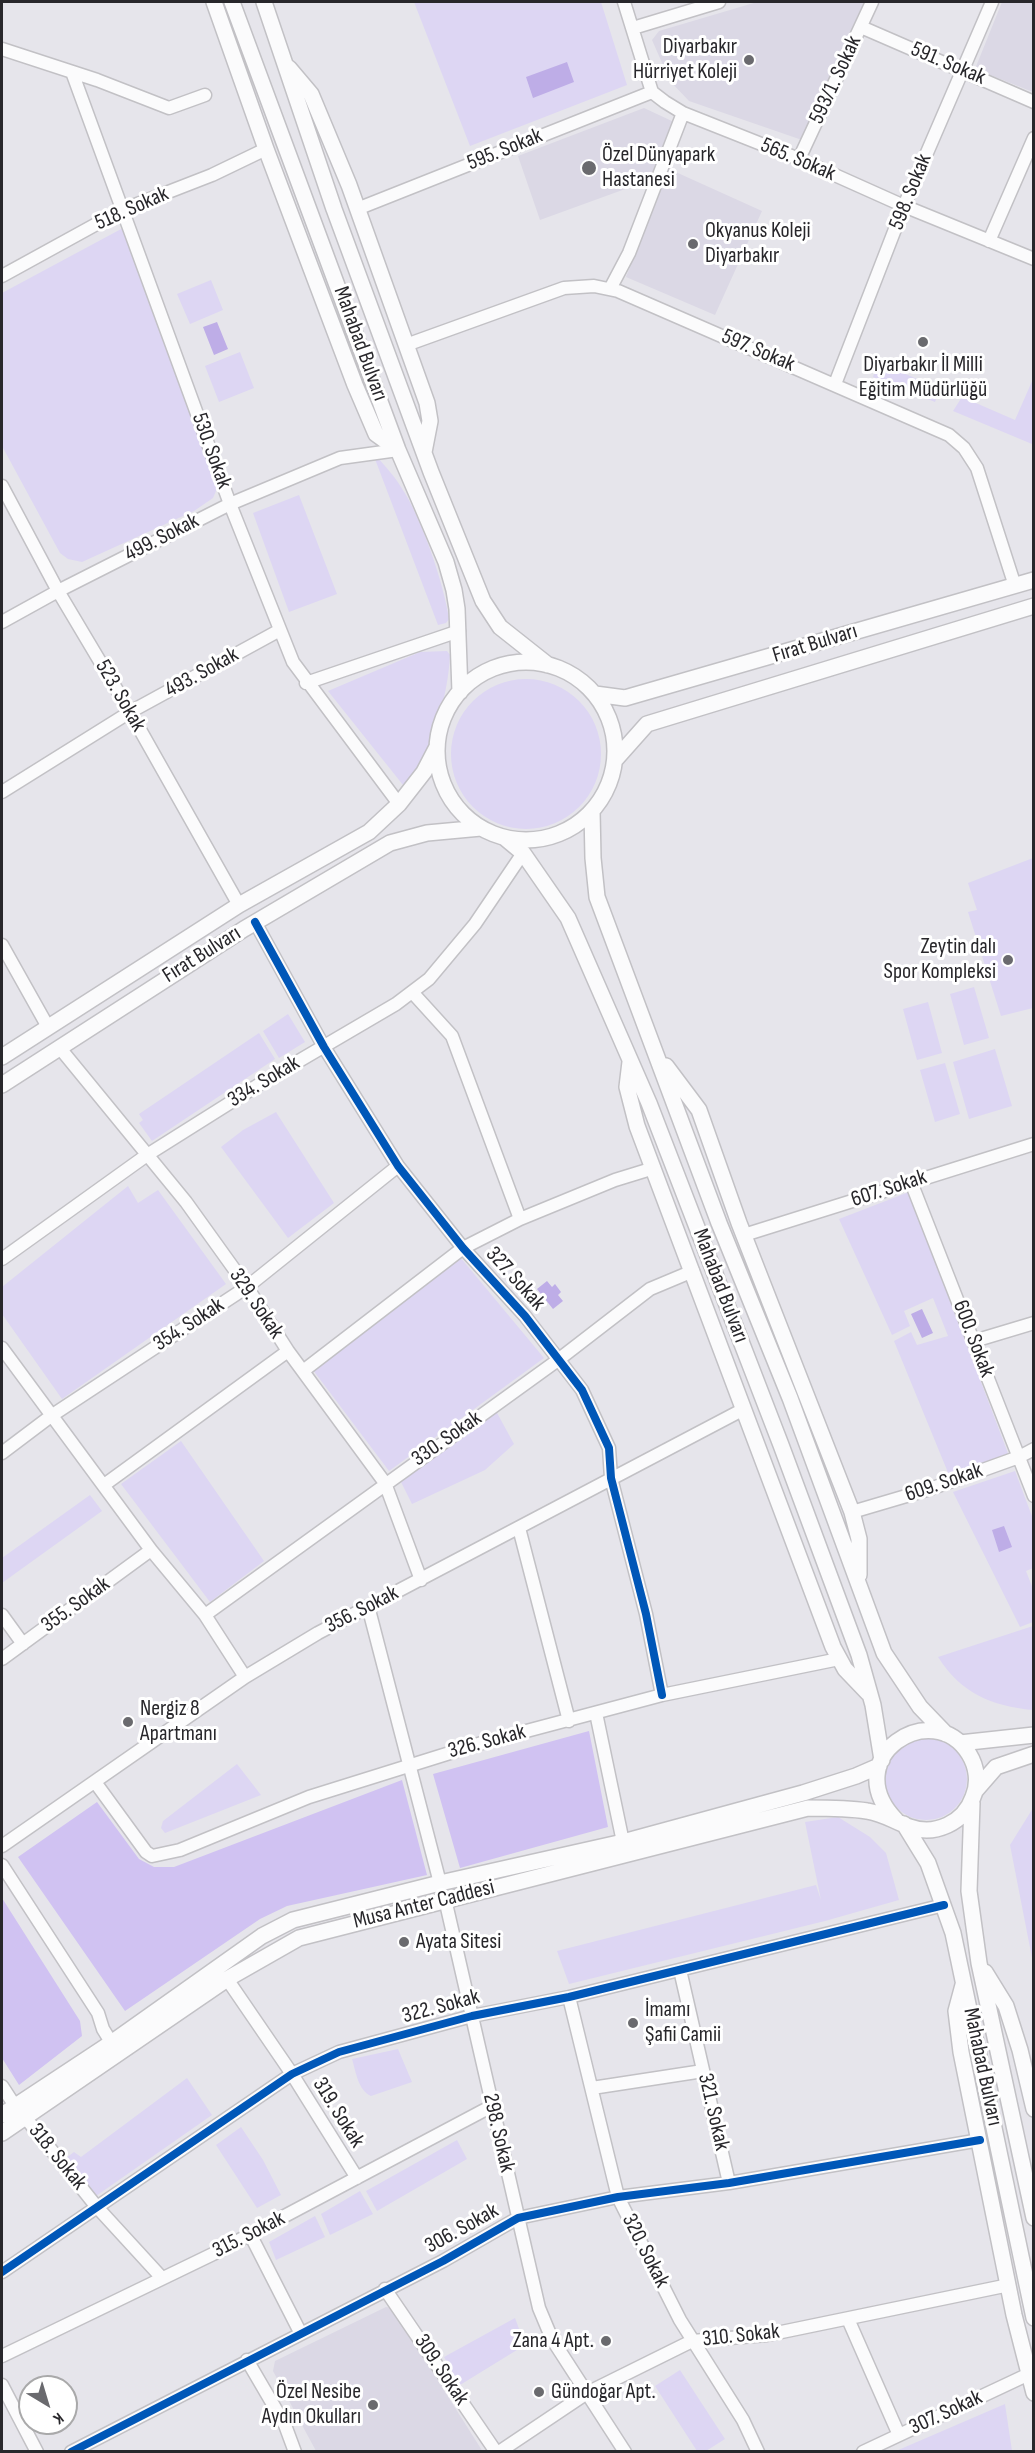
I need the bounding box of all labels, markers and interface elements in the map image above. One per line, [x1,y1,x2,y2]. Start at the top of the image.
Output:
street label: 593/1. Sokak [804,32,868,128]
place label: Diyarbakır Hürriyet Koleji [633,34,737,86]
street label: 591. Sokak [907,37,989,91]
marker: Diyarbakır Hürriyet Koleji [742,53,756,67]
street label: 595. Sokak [464,123,546,177]
street label: 565. Sokak [757,132,839,188]
place label: Özel Dünyapark Hastanesi [602,142,715,194]
street label: 598. Sokak [884,150,938,234]
marker: Özel Dünyapark Hastanesi [580,159,598,177]
street label: 518. Sokak [91,181,173,237]
place label: Okyanus Koleji Diyarbakır [705,218,811,270]
marker: Okyanus Koleji Diyarbakır [686,237,700,251]
street label: Mahabad Bulvarı [327,283,393,405]
street label: 597. Sokak [717,324,799,378]
marker: Diyarbakır İl Milli Eğitim Müdürlüğü [916,335,930,349]
place label: Diyarbakır İl Milli Eğitim Müdürlüğü [859,352,987,404]
street label: 530. Sokak [185,410,237,492]
street label: 499. Sokak [121,508,203,568]
street label: Fırat Bulvarı [769,619,861,669]
street label: 493. Sokak [161,642,243,704]
street label: 523. Sokak [89,655,151,737]
street label: Fırat Bulvarı [158,921,246,989]
place label: Zeytin dalı Spor Kompleksi [884,934,996,986]
marker: Zeytin dalı Spor Kompleksi [1001,953,1015,967]
street label: 334. Sokak [223,1050,305,1114]
street label: 607. Sokak [848,1164,930,1214]
street label: Mahabad Bulvarı [686,1225,754,1347]
street label: 327. Sokak [480,1242,550,1316]
street label: 329. Sokak [223,1264,289,1344]
street label: 354. Sokak [149,1292,229,1358]
street label: 600. Sokak [946,1297,1000,1381]
street label: 330. Sokak [407,1406,487,1472]
street label: 609. Sokak [902,1457,986,1509]
street label: 355. Sokak [37,1571,115,1639]
street label: 356. Sokak [321,1580,403,1640]
place label: Nergiz 8 Apartmanı [140,1696,217,1748]
marker: Nergiz 8 Apartmanı [121,1715,135,1729]
street label: 326. Sokak [445,1719,529,1765]
street label: Musa Anter Caddesi [351,1875,497,1935]
place label: Ayata Sitesi [416,1929,501,1955]
marker: Ayata Sitesi [397,1935,411,1949]
street label: 322. Sokak [399,1984,483,2030]
place label: İmamı Şafii Camii [645,1997,721,2048]
street label: Mahabad Bulvarı [957,2006,1007,2128]
marker: İmamı Şafii Camii [626,2016,640,2030]
street label: 321. Sokak [691,2071,735,2153]
street label: 319. Sokak [306,2073,370,2153]
street label: 298. Sokak [476,2091,520,2175]
street label: 318. Sokak [22,2118,92,2196]
street label: 306. Sokak [421,2198,503,2260]
street label: 315. Sokak [209,2206,289,2264]
street label: 320. Sokak [615,2210,675,2292]
street label: 310. Sokak [701,2319,781,2353]
place label: Zana 4 Apt. [513,2328,594,2354]
street label: 309. Sokak [408,2330,474,2410]
marker: Zana 4 Apt. [599,2334,613,2348]
north arrow [18,2375,78,2435]
place label: Özel Nesibe Aydın Okulları [262,2379,361,2430]
place label: Gündoğar Apt. [551,2379,656,2405]
marker: Gündoğar Apt. [532,2385,546,2399]
street label: 307. Sokak [905,2385,987,2441]
marker: Özel Nesibe Aydın Okulları [366,2398,380,2412]
text: K [49,2408,67,2428]

